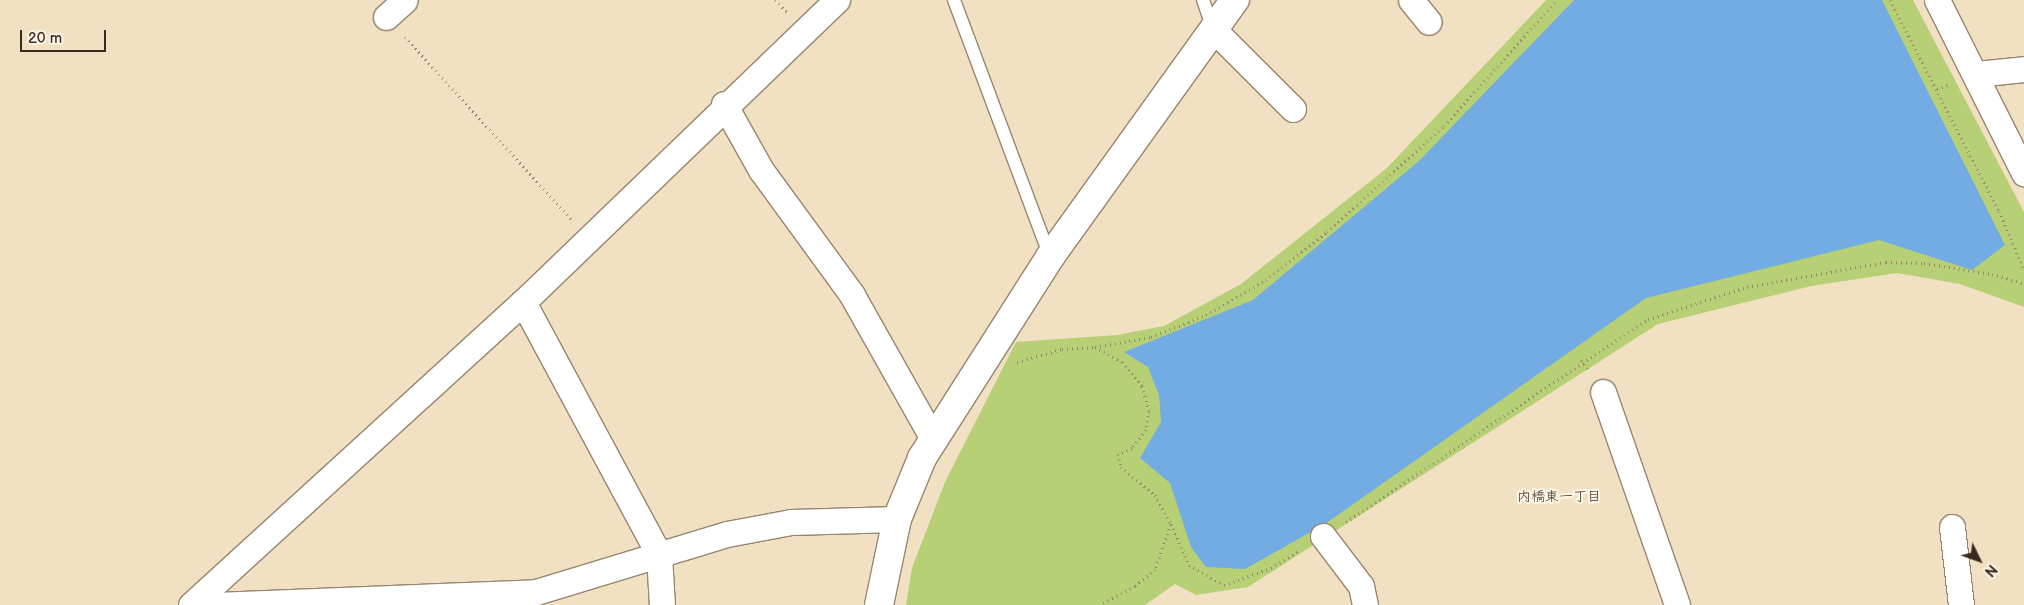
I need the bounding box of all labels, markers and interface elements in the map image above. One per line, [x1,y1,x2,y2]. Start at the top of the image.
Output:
scale bar [22,20,109,52]
text: 20 m [28,29,62,48]
district label: 内橋東一丁目 [1517,489,1601,505]
north arrow [1954,535,2004,585]
text: N [1981,561,2000,580]

